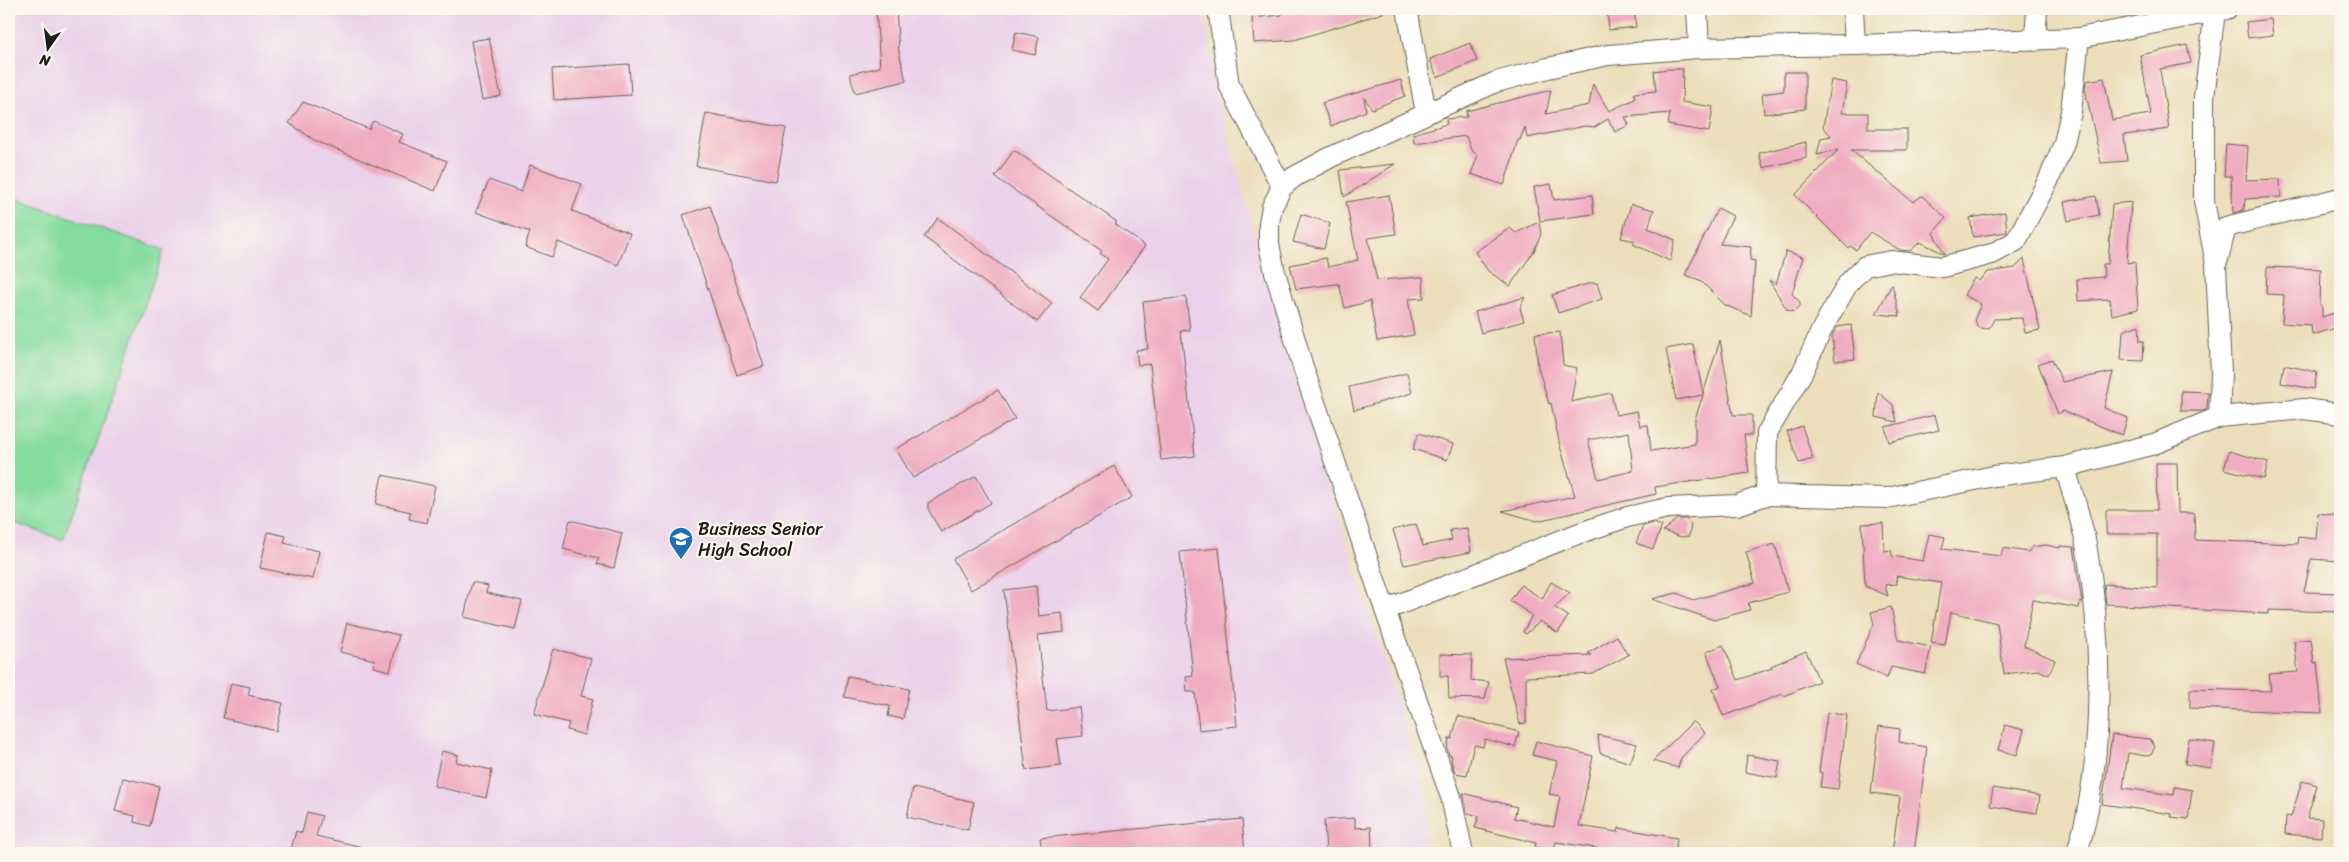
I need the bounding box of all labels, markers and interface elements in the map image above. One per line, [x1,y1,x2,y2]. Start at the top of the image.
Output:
north arrow [22,22,72,72]
text: N [37,47,54,74]
place label: Business Senior High School [698,513,824,566]
school or university icon: Business Senior High School [668,526,694,560]

